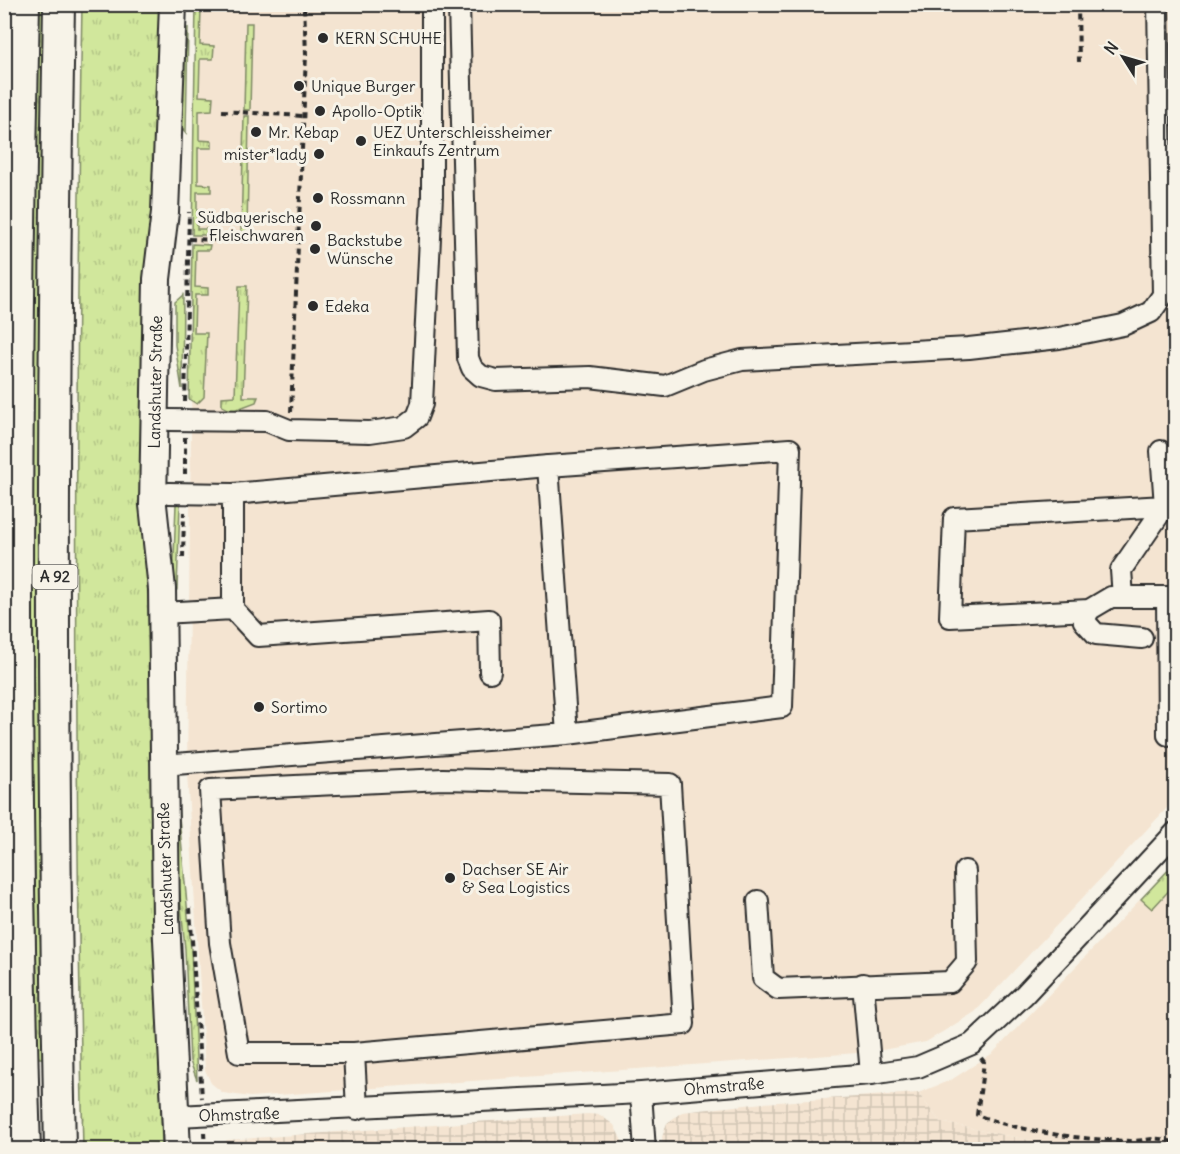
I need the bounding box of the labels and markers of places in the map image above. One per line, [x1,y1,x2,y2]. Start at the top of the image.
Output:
place label: KERN SCHUHE [335,28,442,48]
marker: KERN SCHUHE [316,31,330,45]
place label: Unique Burger [311,76,416,96]
marker: Unique Burger [292,79,306,93]
place label: Apollo-Optik [332,101,422,121]
marker: Apollo-Optik [313,104,327,118]
place label: Mr. Kebap [268,122,339,142]
place label: UEZ Unterschleissheimer Einkaufs Zentrum [373,122,553,160]
marker: Mr. Kebap [249,125,263,139]
marker: UEZ Unterschleissheimer Einkaufs Zentrum [354,134,368,148]
place label: mister*lady [224,144,307,164]
marker: mister*lady [312,147,326,161]
place label: Rossmann [330,188,405,208]
marker: Rossmann [311,191,325,205]
place label: Südbayerische Fleischwaren [197,207,304,245]
marker: Südbayerische Fleischwaren [309,219,323,233]
place label: Backstube Wünsche [327,230,402,268]
marker: Backstube Wünsche [308,242,322,256]
place label: Edeka [325,296,369,316]
marker: Edeka [306,299,320,313]
place label: Sortimo [271,697,327,717]
marker: Sortimo [252,700,266,714]
place label: Dachser SE Air & Sea Logistics [462,859,570,897]
marker: Dachser SE Air & Sea Logistics [443,871,457,885]

